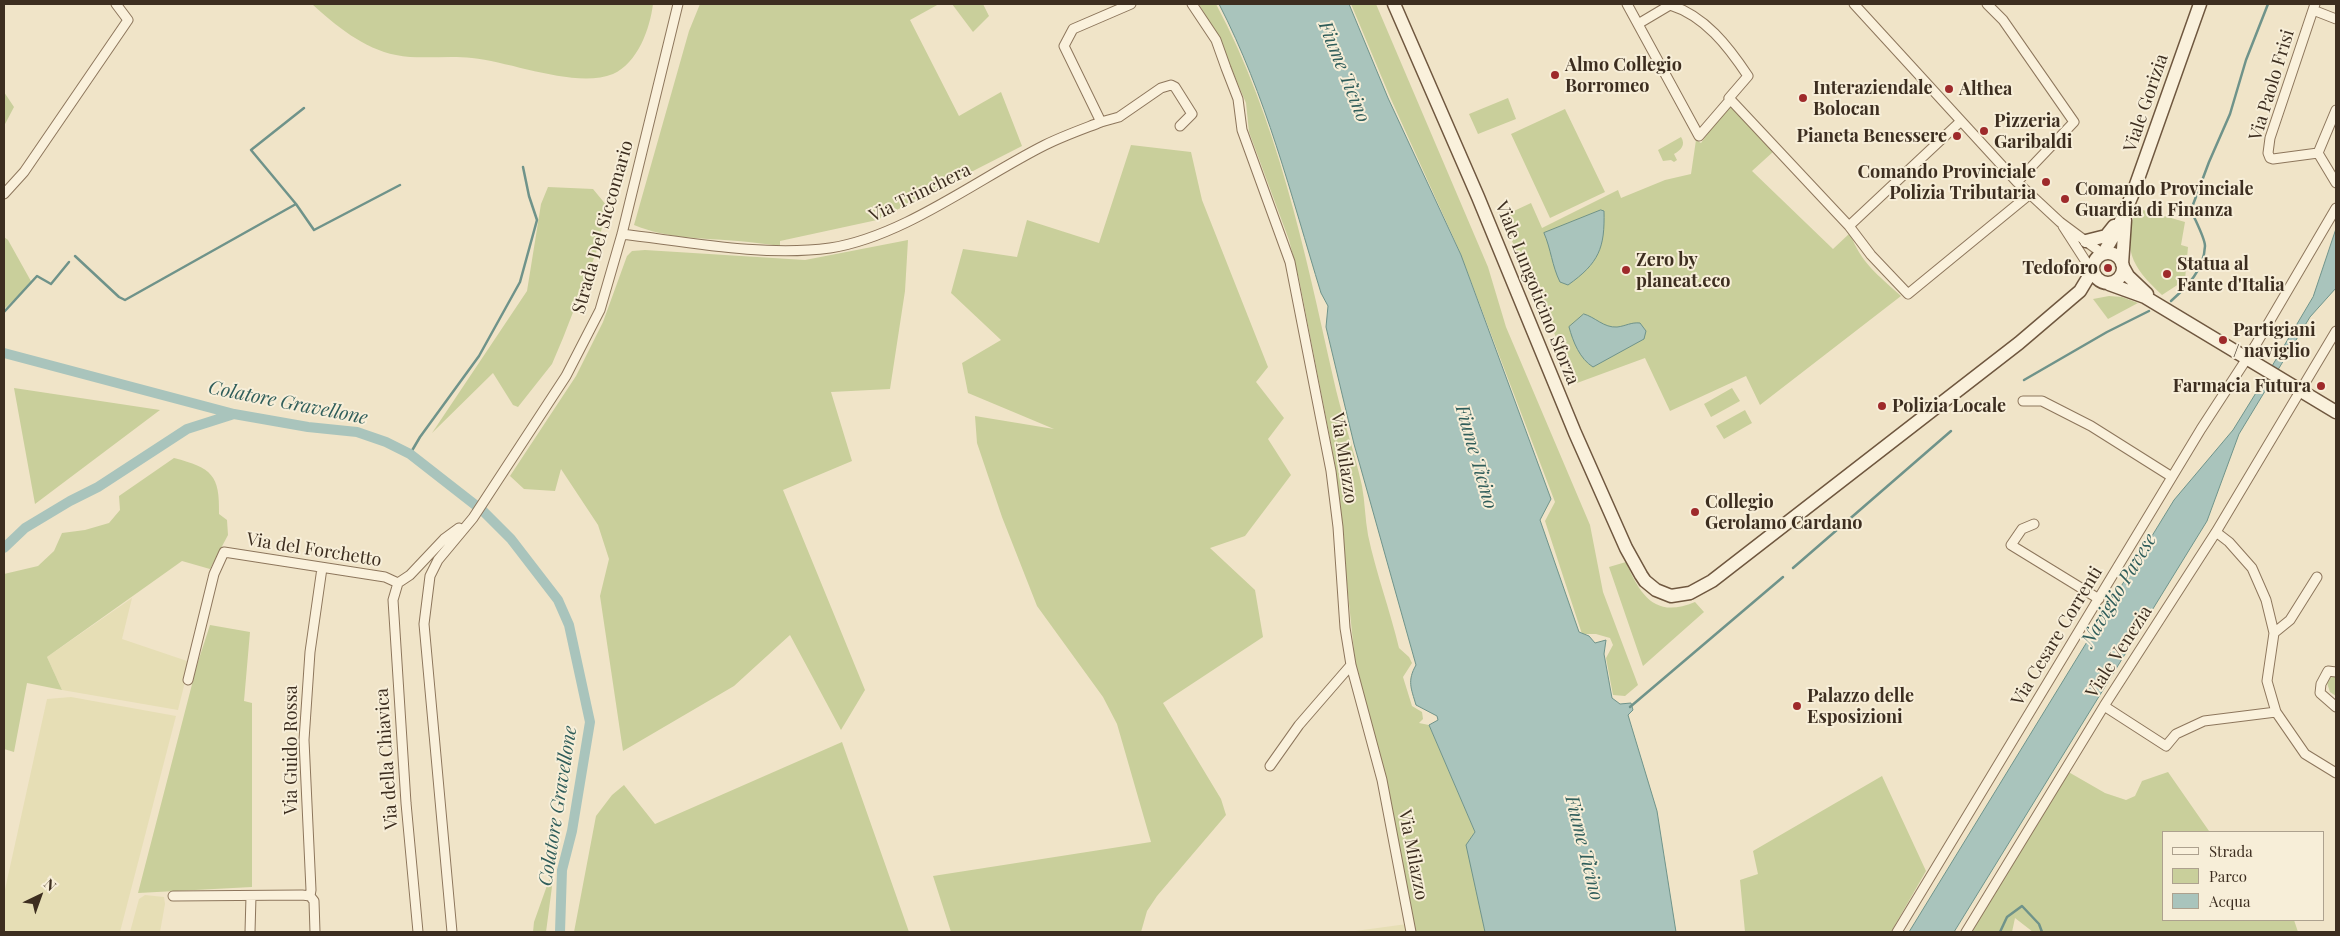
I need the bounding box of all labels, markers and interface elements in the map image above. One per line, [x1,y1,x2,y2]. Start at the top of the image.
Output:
water label: Fiume Ticino [1313,18,1375,126]
street label: Via Paolo Frisi [2245,27,2299,143]
street label: Viale Gorizia [2119,51,2173,155]
place label: Almo Collegio Borromeo [1565,54,1682,96]
marker: Almo Collegio Borromeo [1549,69,1561,81]
place label: Interaziendale Bolocan [1813,77,1933,120]
place label: Althea [1959,78,2012,100]
marker: Althea [1943,83,1955,95]
marker: Interaziendale Bolocan [1797,92,1809,104]
place label: Pizzeria Garibaldi [1994,110,2072,152]
place label: Pianeta Benessere [1796,125,1947,147]
marker: Pizzeria Garibaldi [1978,125,1990,137]
marker: Pianeta Benessere [1951,130,1963,142]
street label: Strada Del Siccomario [568,138,638,316]
street label: Via Trinchera [866,159,974,227]
place label: Comando Provinciale Polizia Tributaria [1857,161,2036,203]
marker: Comando Provinciale Polizia Tributaria [2040,176,2052,188]
place label: Comando Provinciale Guardia di Finanza [2075,178,2254,220]
marker: Comando Provinciale Guardia di Finanza [2059,193,2071,205]
street label: Viale Lungoticino Sforza [1490,198,1584,388]
place label: Zero by planeat.eco [1636,249,1731,292]
place label: Statua al Fante d'Italia [2177,253,2285,296]
place label: Tedoforo [2022,257,2098,279]
marker: Tedoforo [2102,262,2114,274]
marker: Zero by planeat.eco [1620,264,1632,276]
marker: Statua al Fante d'Italia [2161,268,2173,280]
place label: Partigiani / naviglio [2233,319,2316,362]
marker: Partigiani / naviglio [2217,334,2229,346]
place label: Farmacia Futura [2173,375,2311,397]
water label: Colatore Gravellone [206,376,370,430]
marker: Farmacia Futura [2315,380,2327,392]
place label: Polizia Locale [1892,395,2006,417]
marker: Polizia Locale [1876,400,1888,412]
water label: Fiume Ticino [1450,402,1502,512]
street label: Via Milazzo [1326,411,1362,505]
place label: Collegio Gerolamo Cardano [1705,491,1862,534]
marker: Collegio Gerolamo Cardano [1689,506,1701,518]
street label: Via del Forchetto [245,529,383,571]
water label: Naviglio Pavese [2076,529,2162,651]
street label: Via Cesare Correnti [2007,562,2107,710]
street label: Viale Venezia [2081,602,2157,702]
street label: Via Guido Rossa [280,685,302,815]
place label: Palazzo delle Esposizioni [1807,685,1914,728]
street label: Via della Chiavica [371,688,403,830]
marker: Palazzo delle Esposizioni [1791,700,1803,712]
water label: Colatore Gravellone [534,724,582,888]
water label: Fiume Ticino [1560,793,1608,903]
street label: Via Milazzo [1394,808,1432,902]
legend [2162,831,2325,921]
text: Strada [2209,841,2253,861]
text: Parco [2209,866,2247,886]
north arrow [15,871,65,921]
text: N [40,874,60,895]
text: Acqua [2209,891,2250,911]

